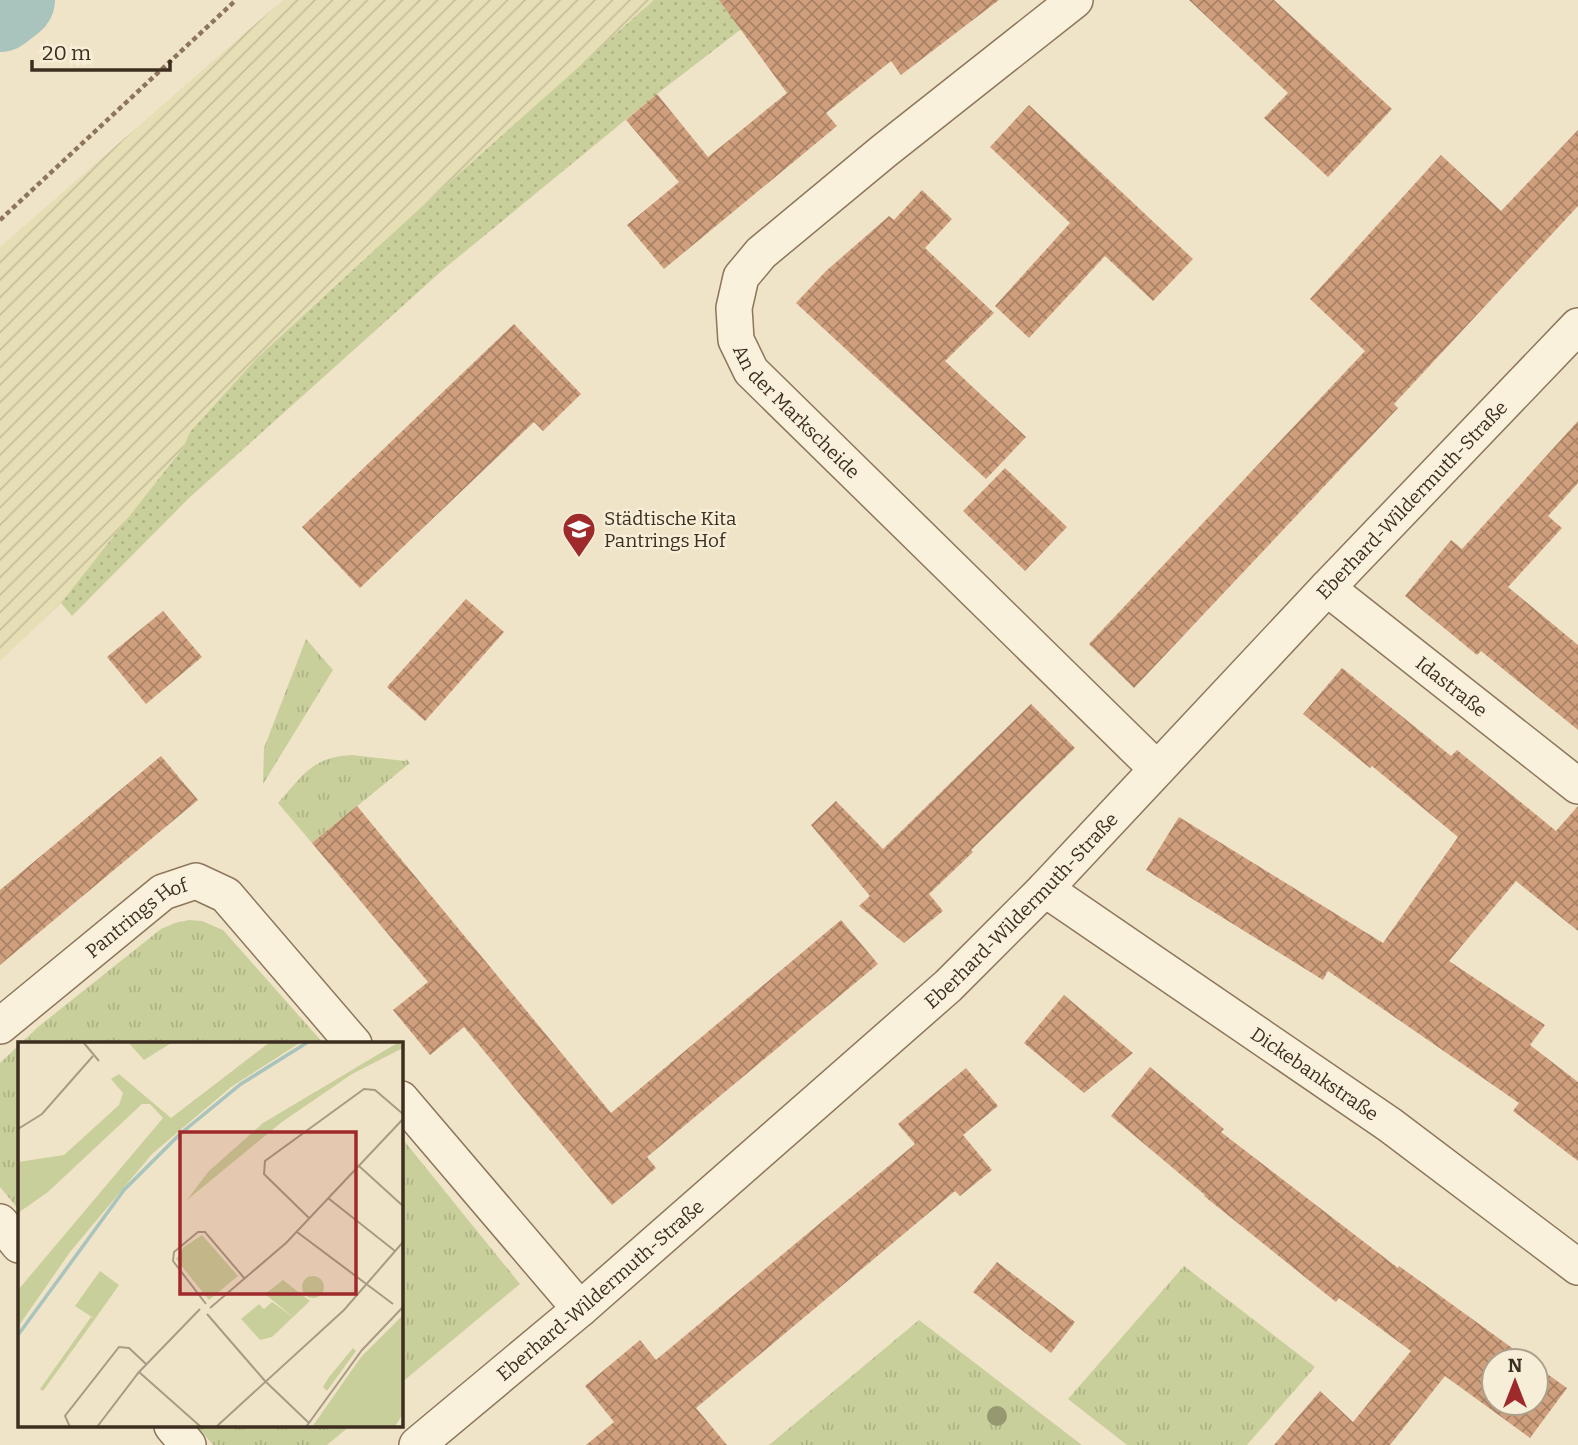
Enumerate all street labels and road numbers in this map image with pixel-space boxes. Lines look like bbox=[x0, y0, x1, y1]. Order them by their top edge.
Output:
street label: An der Markscheide bbox=[728, 341, 865, 483]
street label: Eberhard-Wildermuth-Straße bbox=[1312, 396, 1512, 604]
street label: Idastraße bbox=[1411, 652, 1492, 722]
street label: Eberhard-Wildermuth-Straße bbox=[920, 808, 1123, 1013]
street label: Pantrings Hof bbox=[81, 873, 192, 963]
street label: Dickebankstraße bbox=[1246, 1022, 1383, 1126]
street label: Eberhard-Wildermuth-Straße bbox=[492, 1195, 709, 1386]

